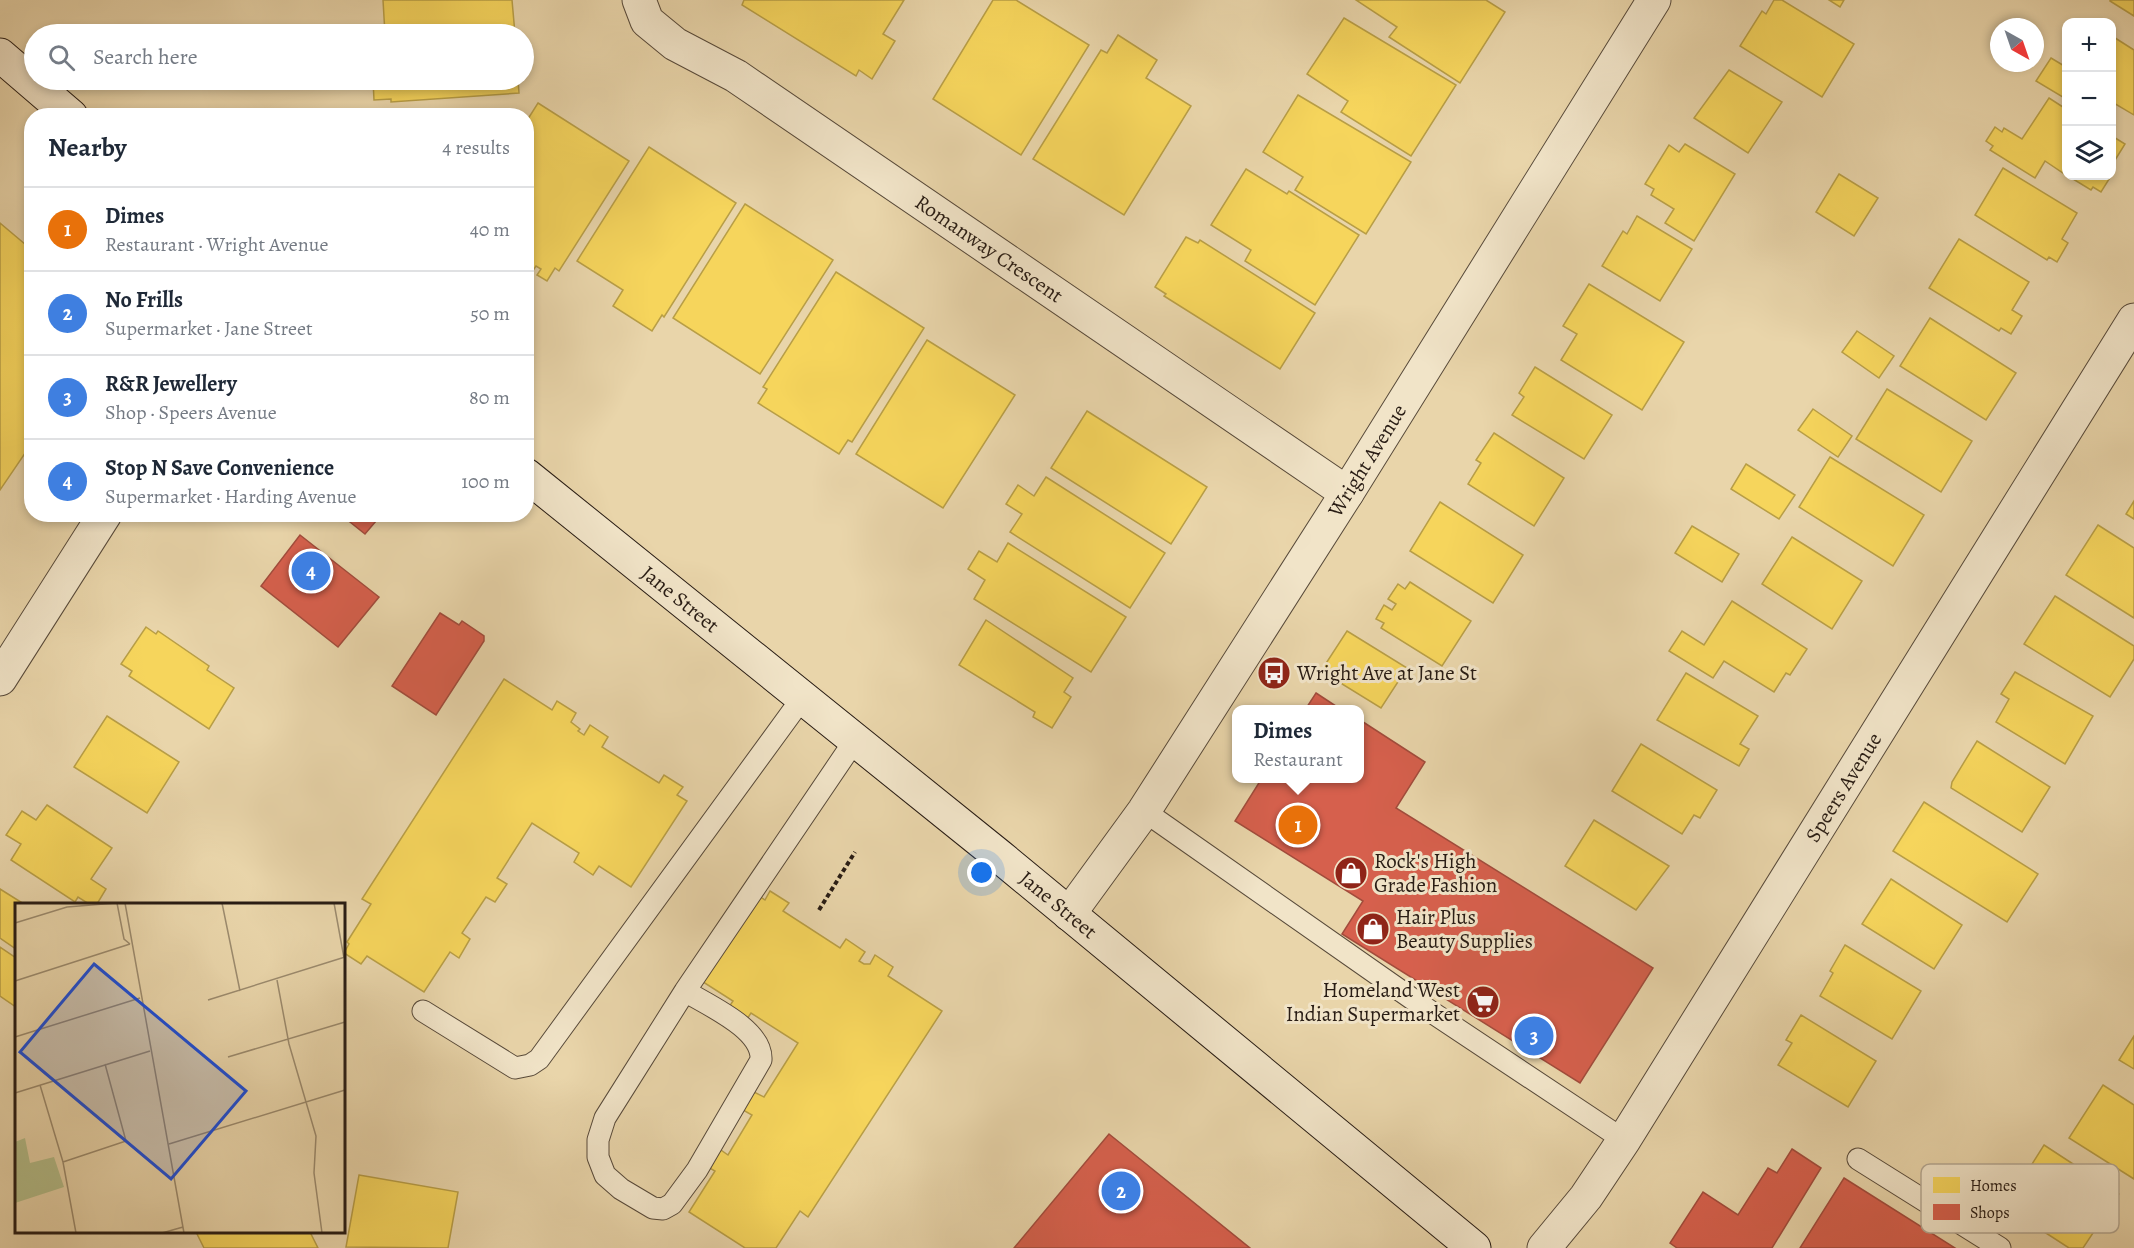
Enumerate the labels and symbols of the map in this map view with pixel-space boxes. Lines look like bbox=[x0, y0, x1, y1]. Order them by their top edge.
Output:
north arrow bbox=[1990, 18, 2044, 72]
street label: Romanway Crescent bbox=[910, 188, 1069, 309]
street label: Wright Avenue bbox=[1321, 399, 1413, 523]
pin: 4 bbox=[292, 548, 330, 594]
street label: Jane Street bbox=[635, 559, 725, 639]
bus stop icon: Wright Ave at Jane St bbox=[1256, 655, 1292, 691]
place label: Wright Ave at Jane St bbox=[1296, 659, 1477, 687]
street label: Speers Avenue bbox=[1799, 727, 1888, 847]
pin: 1 bbox=[1278, 802, 1318, 848]
place label: Rock's High Grade Fashion bbox=[1374, 847, 1497, 899]
shop icon: Rock's High Grade Fashion bbox=[1333, 855, 1369, 891]
your location bbox=[967, 858, 996, 887]
street label: Jane Street bbox=[1013, 864, 1103, 945]
inset map bbox=[15, 903, 345, 1233]
place label: Hair Plus Beauty Supplies bbox=[1396, 903, 1533, 955]
shop icon: Hair Plus Beauty Supplies bbox=[1355, 911, 1391, 947]
place label: Homeland West Indian Supermarket bbox=[1286, 976, 1460, 1028]
supermarket icon: Homeland West Indian Supermarket bbox=[1465, 984, 1501, 1020]
pin: 3 bbox=[1514, 1014, 1553, 1058]
legend bbox=[1921, 1164, 2119, 1233]
pin: 2 bbox=[1102, 1168, 1140, 1214]
text: Homes bbox=[1970, 1175, 2017, 1197]
text: Shops bbox=[1970, 1202, 2010, 1224]

